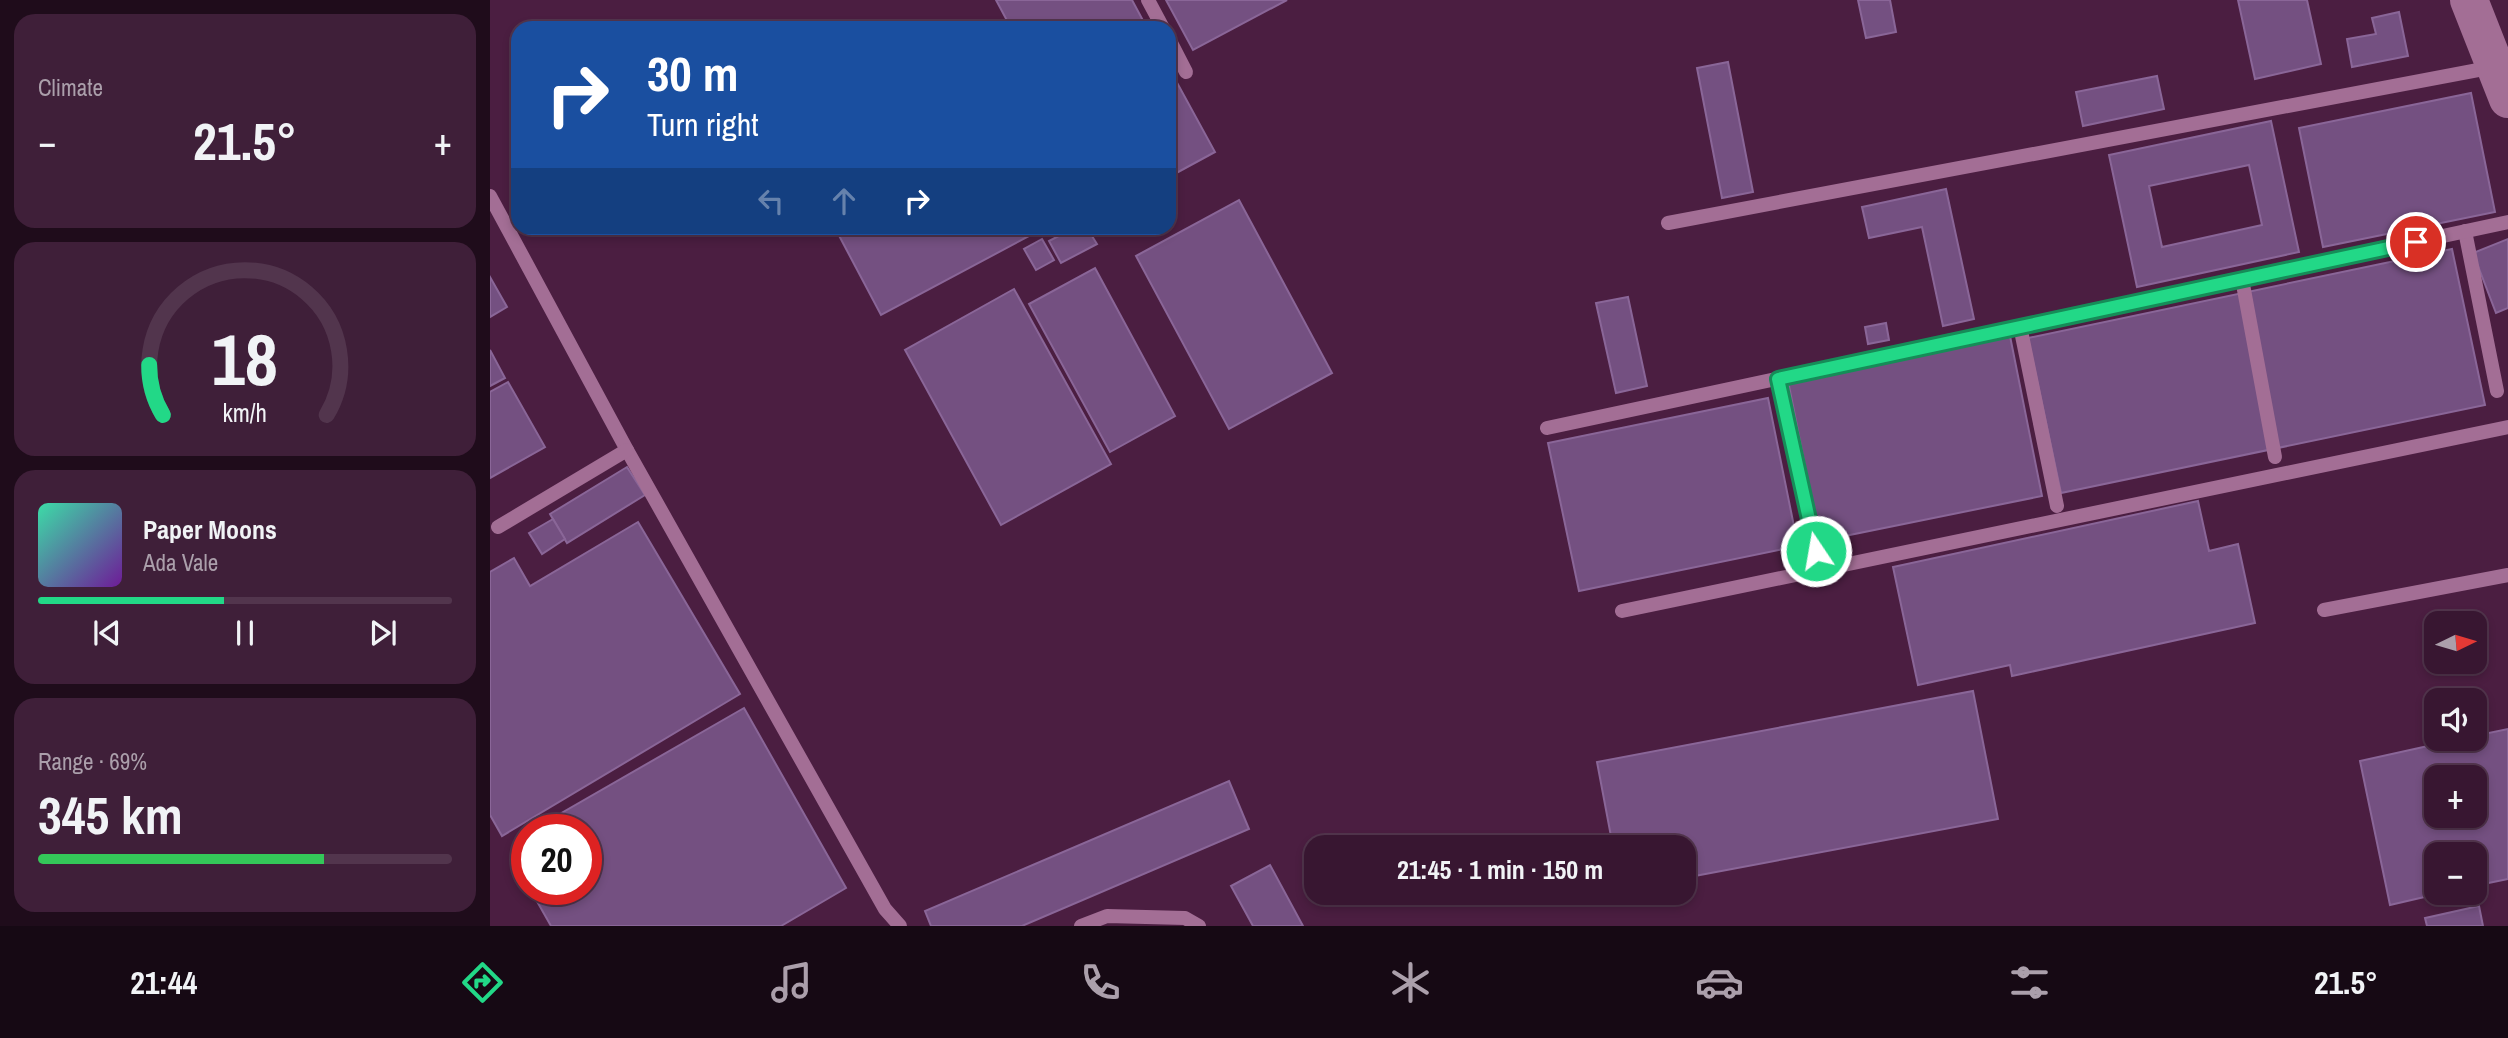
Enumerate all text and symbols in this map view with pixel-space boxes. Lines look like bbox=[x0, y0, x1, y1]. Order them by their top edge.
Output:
text: 30 m bbox=[647, 40, 739, 106]
icon: right bbox=[532, 49, 623, 140]
text: Climate bbox=[38, 72, 103, 103]
text: Turn right bbox=[647, 103, 759, 146]
text: 21.5° bbox=[193, 106, 297, 176]
text: − bbox=[38, 116, 56, 167]
text: + bbox=[434, 116, 452, 167]
icon: left bbox=[752, 182, 790, 220]
icon: ahead bbox=[825, 182, 863, 220]
icon: right bbox=[898, 182, 936, 220]
pin bbox=[2386, 212, 2446, 272]
icon: arrive bbox=[2397, 223, 2435, 261]
text: 18 bbox=[212, 310, 278, 408]
text: km/h bbox=[223, 396, 267, 430]
text: Paper Moons bbox=[143, 512, 277, 547]
position arrow bbox=[1779, 514, 1853, 588]
text: Ada Vale bbox=[143, 547, 218, 578]
north arrow bbox=[2424, 611, 2487, 674]
map controls bbox=[2424, 611, 2487, 905]
icon: previous bbox=[88, 614, 126, 652]
icon: pause bbox=[226, 614, 264, 652]
icon: next bbox=[364, 614, 402, 652]
button: sound bbox=[2424, 688, 2487, 751]
text: Range · 69% bbox=[38, 746, 147, 777]
button: + bbox=[2424, 765, 2487, 828]
text: 345 km bbox=[38, 780, 183, 850]
speed limit sign: 20 bbox=[511, 814, 602, 905]
button: − bbox=[2424, 842, 2487, 905]
text: 21:45 · 1 min · 150 m bbox=[1397, 852, 1603, 887]
icon: directions bbox=[458, 958, 507, 1007]
icon: music bbox=[767, 958, 816, 1007]
icon: phone bbox=[1076, 958, 1125, 1007]
icon: climate bbox=[1386, 958, 1435, 1007]
icon: car bbox=[1695, 958, 1744, 1007]
icon: filters bbox=[2005, 958, 2054, 1007]
text: 21:44 bbox=[130, 961, 197, 1004]
text: 21.5° bbox=[2314, 961, 2378, 1004]

